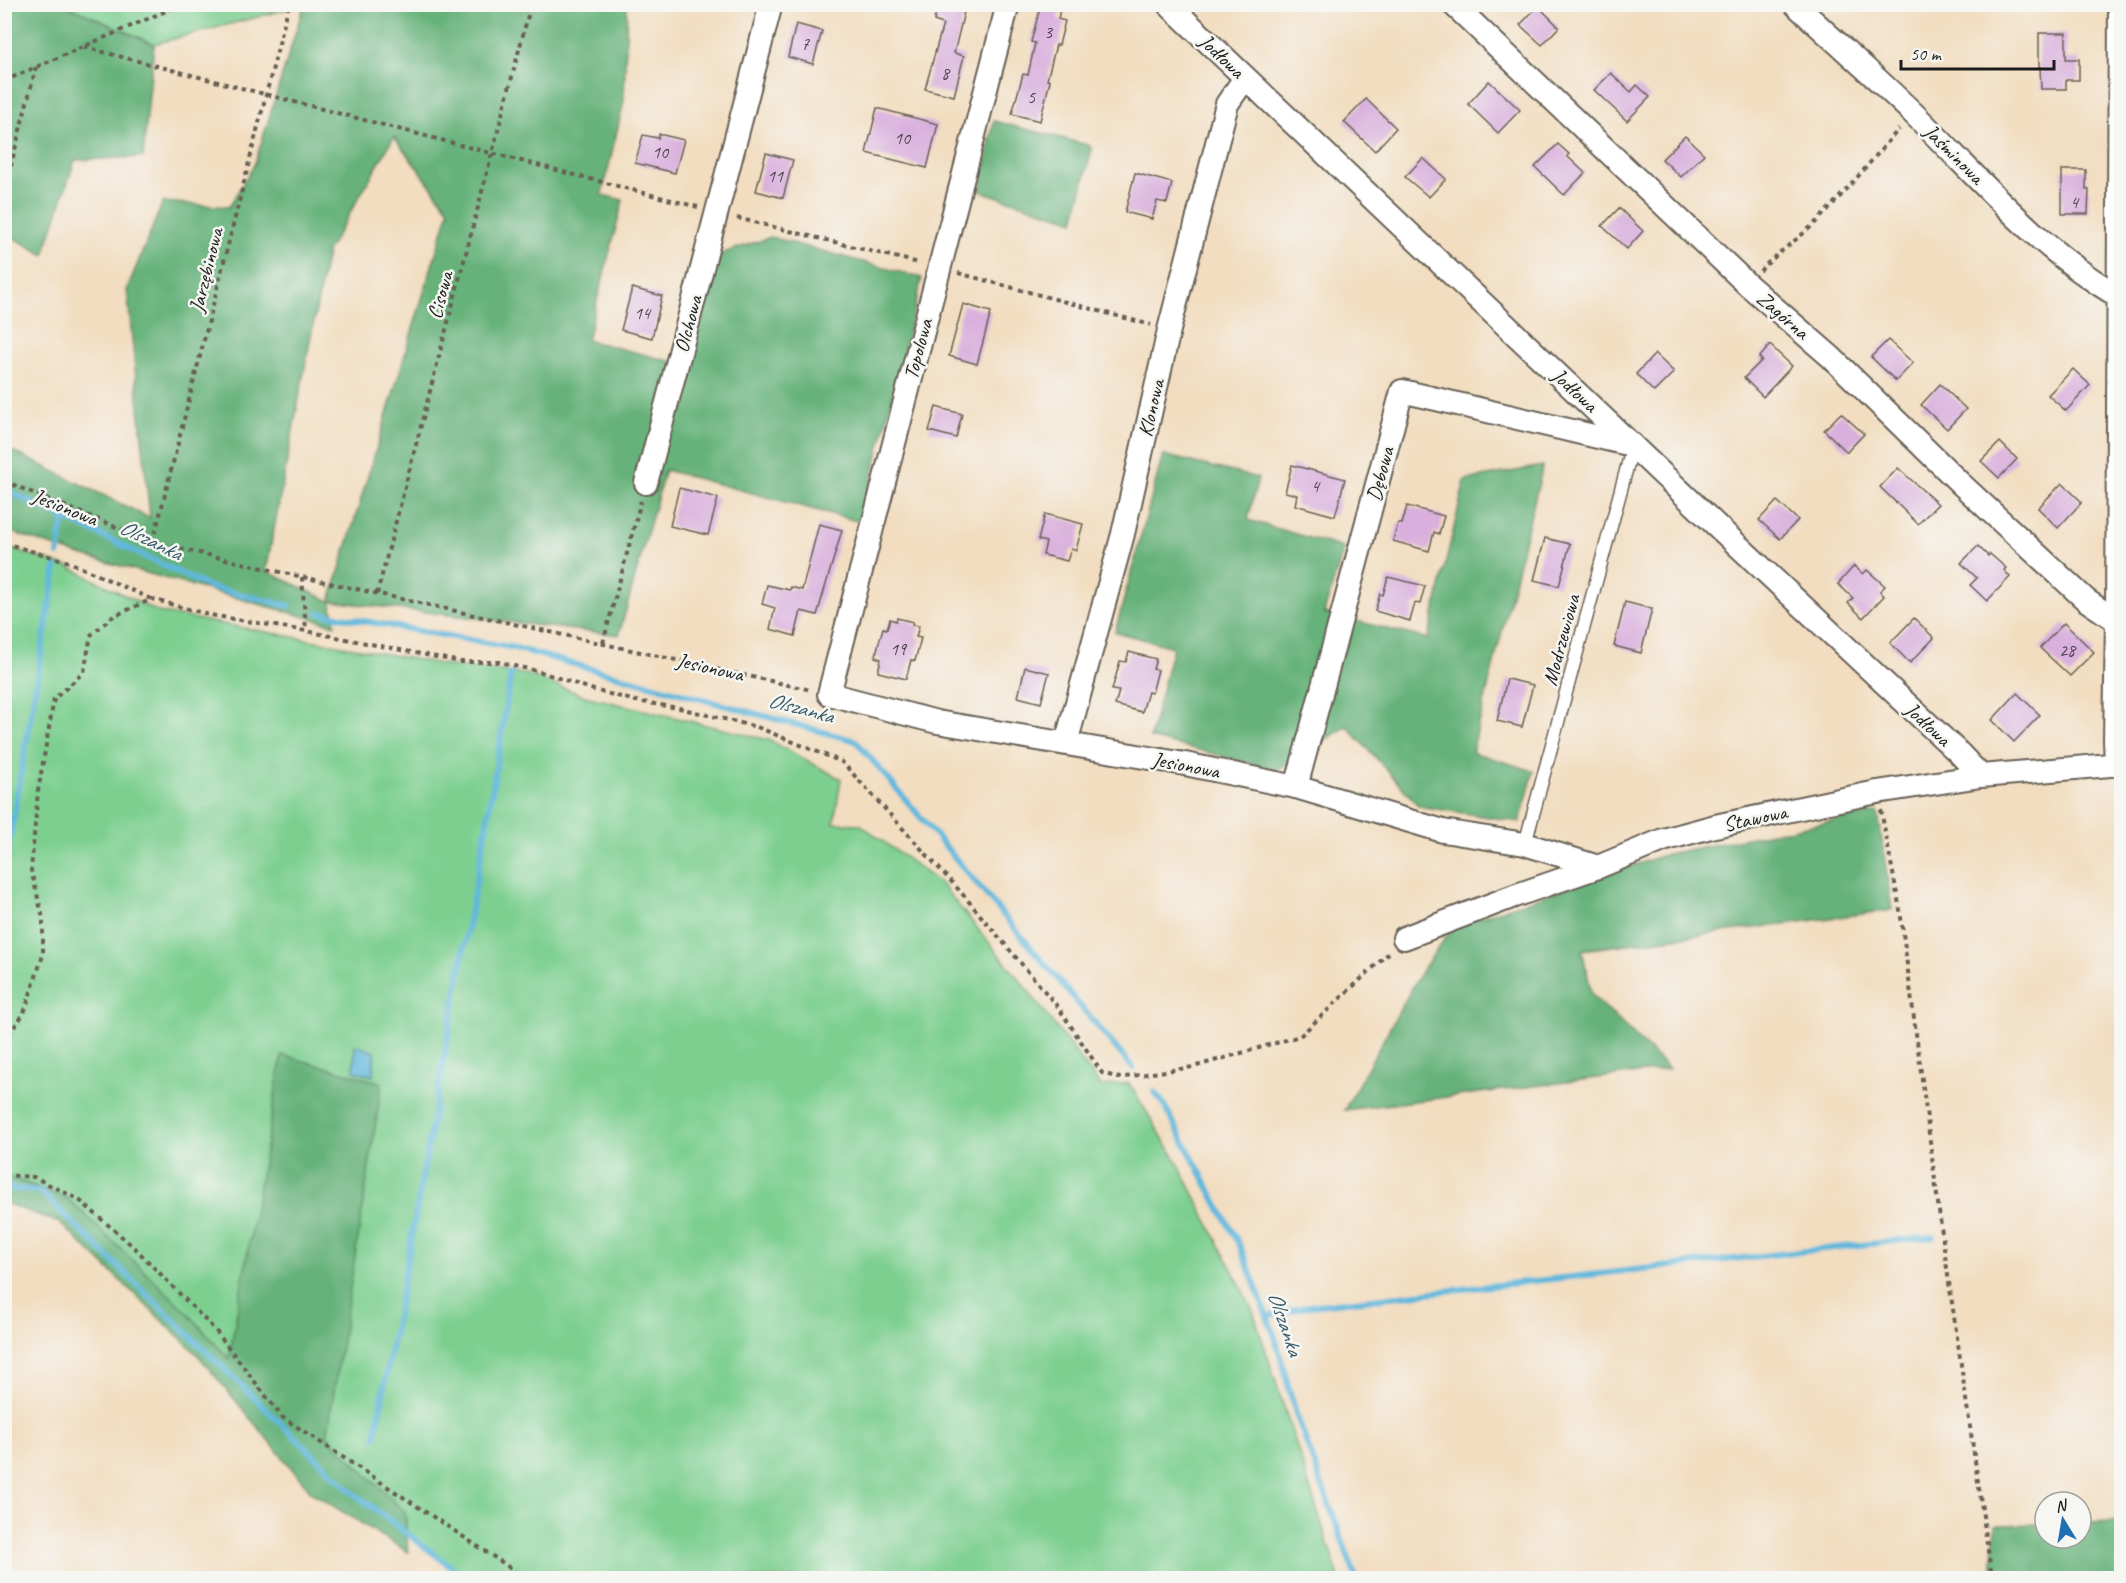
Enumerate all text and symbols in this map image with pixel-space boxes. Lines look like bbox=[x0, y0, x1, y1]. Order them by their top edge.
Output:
house number: 3 bbox=[1044, 21, 1054, 43]
street label: Jodłowa bbox=[1193, 28, 1251, 85]
house number: 7 bbox=[801, 33, 810, 55]
scale bar bbox=[1901, 33, 2054, 71]
text: 50 m bbox=[1910, 43, 1943, 65]
house number: 8 bbox=[941, 62, 951, 84]
house number: 5 bbox=[1027, 86, 1036, 108]
street label: Jaśminowa bbox=[1918, 118, 1991, 191]
house number: 10 bbox=[894, 127, 912, 149]
house number: 10 bbox=[652, 141, 670, 163]
house number: 11 bbox=[767, 165, 784, 187]
house number: 4 bbox=[2070, 191, 2080, 213]
street label: Jarzębinowa bbox=[183, 223, 230, 316]
street label: Cisowa bbox=[421, 266, 459, 321]
street label: Zagórna bbox=[1752, 285, 1816, 346]
street label: Olchowa bbox=[668, 291, 708, 355]
house number: 14 bbox=[634, 302, 652, 324]
street label: Topolowa bbox=[897, 314, 939, 382]
street label: Jodłowa bbox=[1546, 362, 1604, 419]
street label: Klonowa bbox=[1132, 375, 1171, 439]
street label: Dębowa bbox=[1360, 443, 1400, 504]
house number: 4 bbox=[1311, 475, 1321, 497]
street label: Jesionowa bbox=[28, 482, 103, 532]
water label: Olszanka bbox=[115, 513, 188, 568]
street label: Modrzewiowa bbox=[1536, 590, 1586, 688]
house number: 19 bbox=[890, 638, 908, 660]
house number: 28 bbox=[2059, 639, 2077, 661]
street label: Jesionowa bbox=[673, 646, 747, 688]
water label: Olszanka bbox=[765, 686, 838, 731]
street label: Jodłowa bbox=[1899, 696, 1957, 753]
street label: Jesionowa bbox=[1149, 746, 1223, 785]
street label: Stawowa bbox=[1721, 798, 1792, 837]
water label: Olszanka bbox=[1261, 1288, 1310, 1361]
north arrow bbox=[2033, 1490, 2093, 1550]
text: N bbox=[2054, 1495, 2070, 1517]

